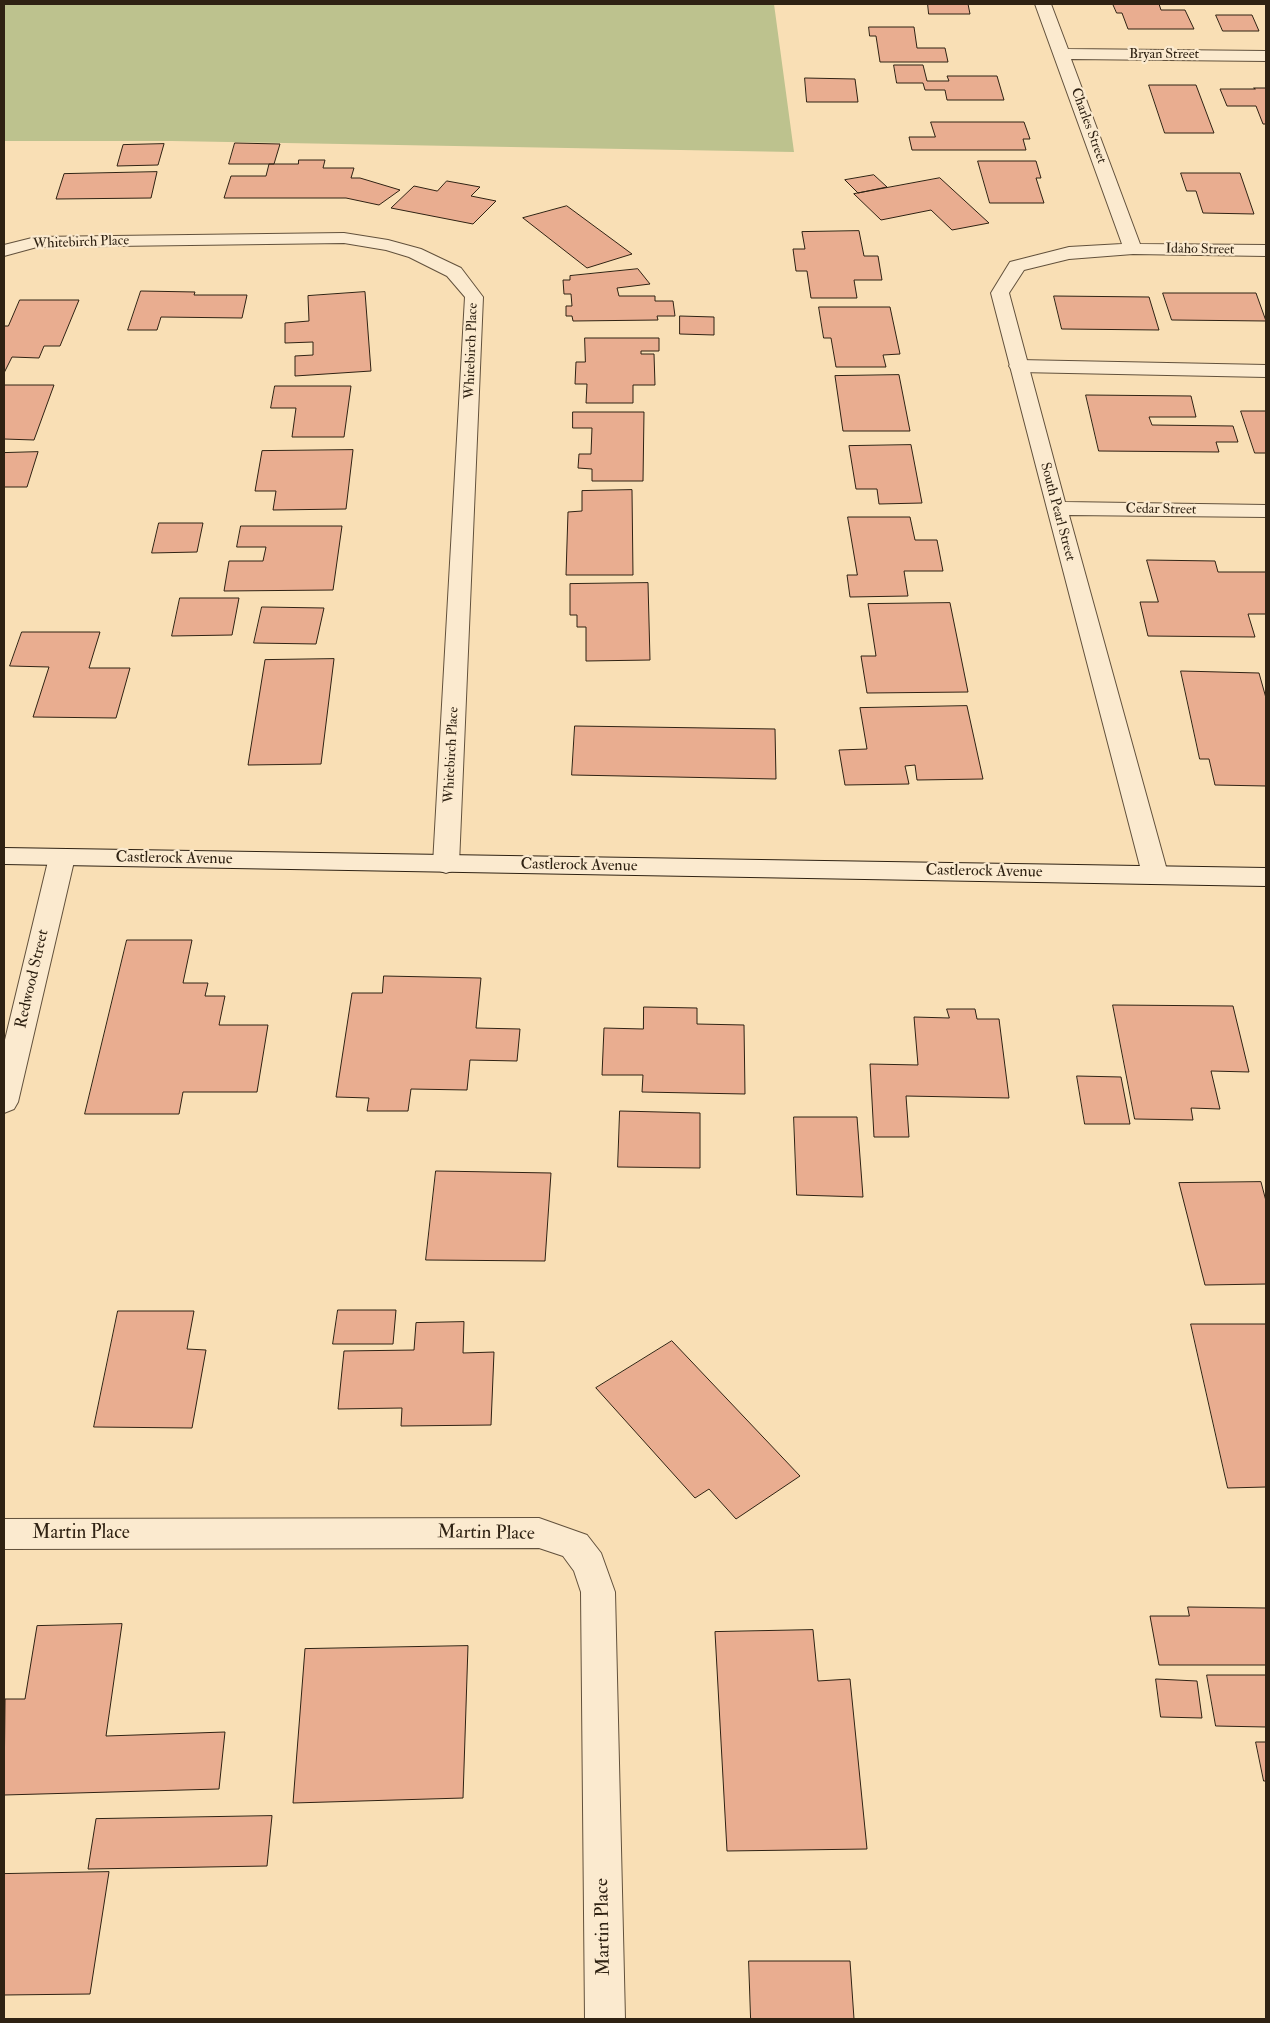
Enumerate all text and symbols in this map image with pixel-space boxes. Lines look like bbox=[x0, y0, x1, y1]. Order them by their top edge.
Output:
street label: Bryan Street bbox=[1129, 47, 1199, 63]
street label: Charles Street bbox=[1067, 86, 1109, 166]
street label: Whitebirch Place bbox=[33, 233, 129, 253]
street label: Idaho Street bbox=[1165, 241, 1235, 259]
street label: Whitebirch Place bbox=[462, 303, 482, 399]
street label: South Pearl Street bbox=[1036, 461, 1078, 563]
street label: Cedar Street bbox=[1126, 501, 1196, 519]
street label: Whitebirch Place bbox=[441, 706, 463, 804]
street label: Castlerock Avenue bbox=[115, 848, 233, 870]
street label: Castlerock Avenue bbox=[520, 855, 638, 877]
street label: Castlerock Avenue bbox=[925, 861, 1043, 883]
street label: Redwood Street bbox=[12, 928, 54, 1030]
street label: Martin Place bbox=[437, 1522, 535, 1546]
street label: Martin Place bbox=[32, 1523, 130, 1545]
street label: Martin Place bbox=[592, 1878, 616, 1976]

